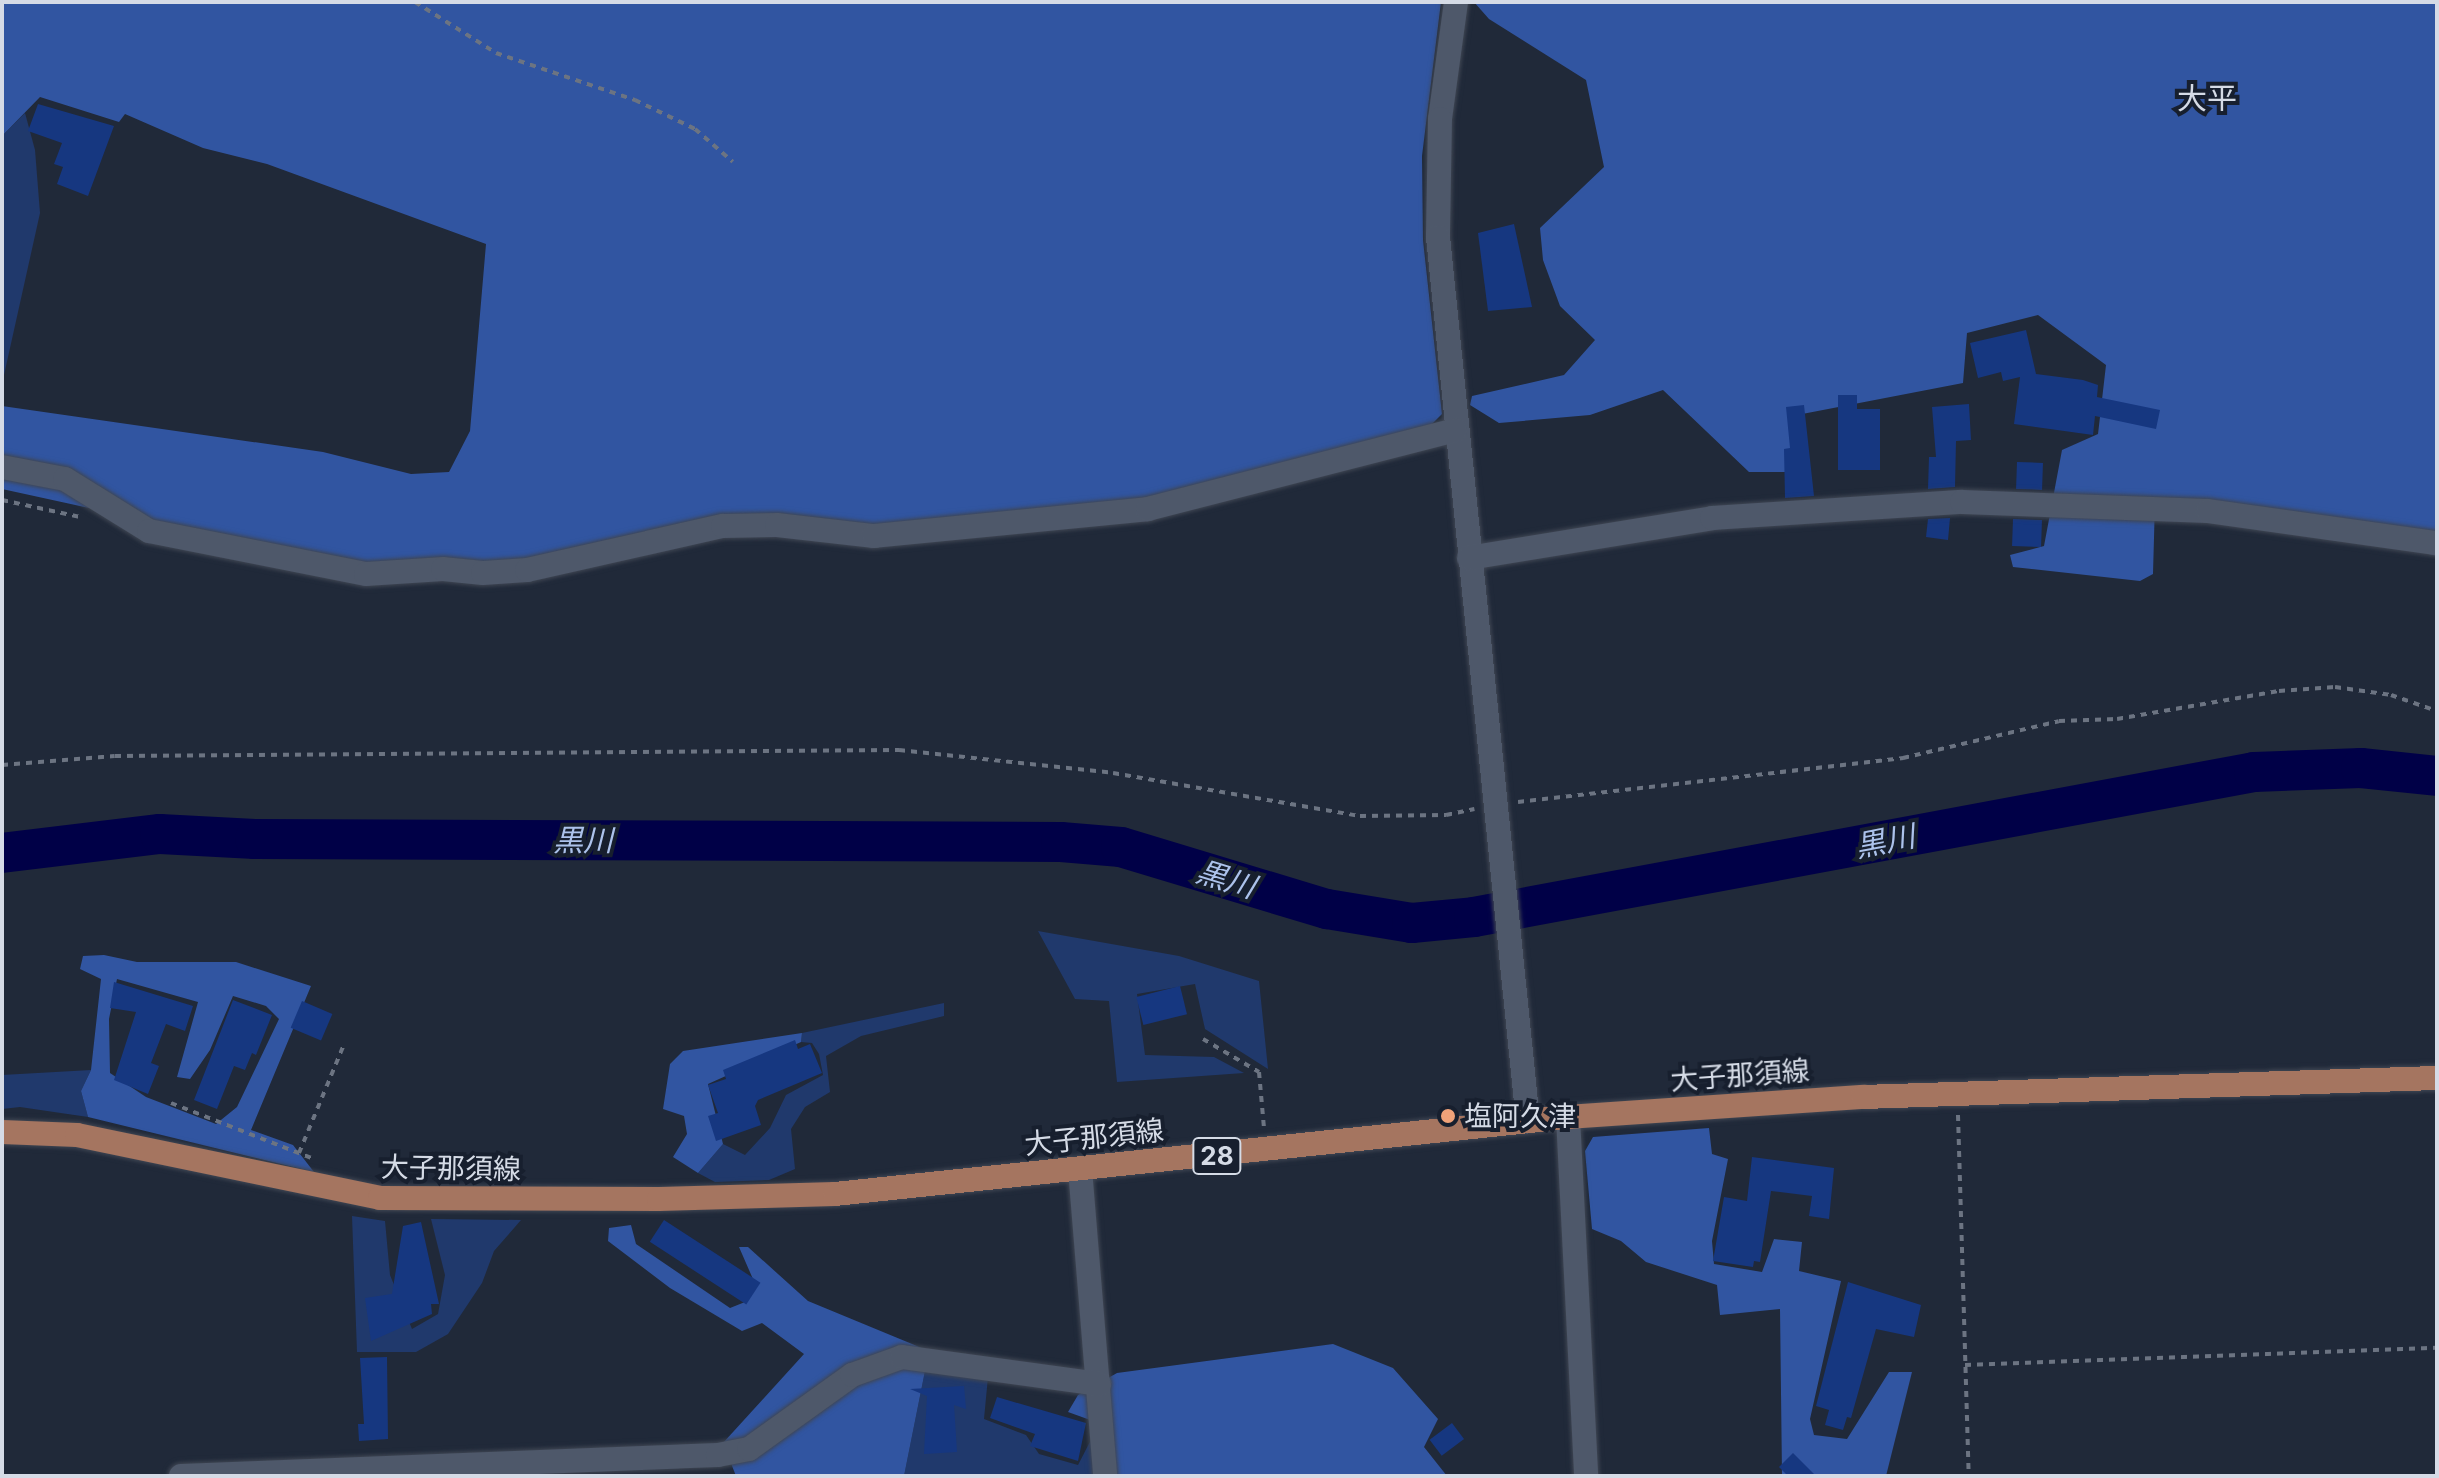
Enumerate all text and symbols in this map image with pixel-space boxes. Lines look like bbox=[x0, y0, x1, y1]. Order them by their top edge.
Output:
district label: 大平 bbox=[2177, 80, 2237, 116]
water label: 黒川 bbox=[1852, 818, 1918, 864]
water label: 黒川 bbox=[553, 822, 613, 858]
water label: 黒川 bbox=[1192, 853, 1260, 905]
street label: 大子那須線 bbox=[1669, 1053, 1811, 1097]
place label: 塩阿久津 bbox=[1464, 1099, 1576, 1133]
marker: 塩阿久津 bbox=[1439, 1107, 1457, 1125]
street label: 大子那須線 bbox=[1023, 1113, 1165, 1161]
road number: 28 bbox=[1191, 1134, 1243, 1178]
street label: 大子那須線 bbox=[381, 1150, 521, 1186]

